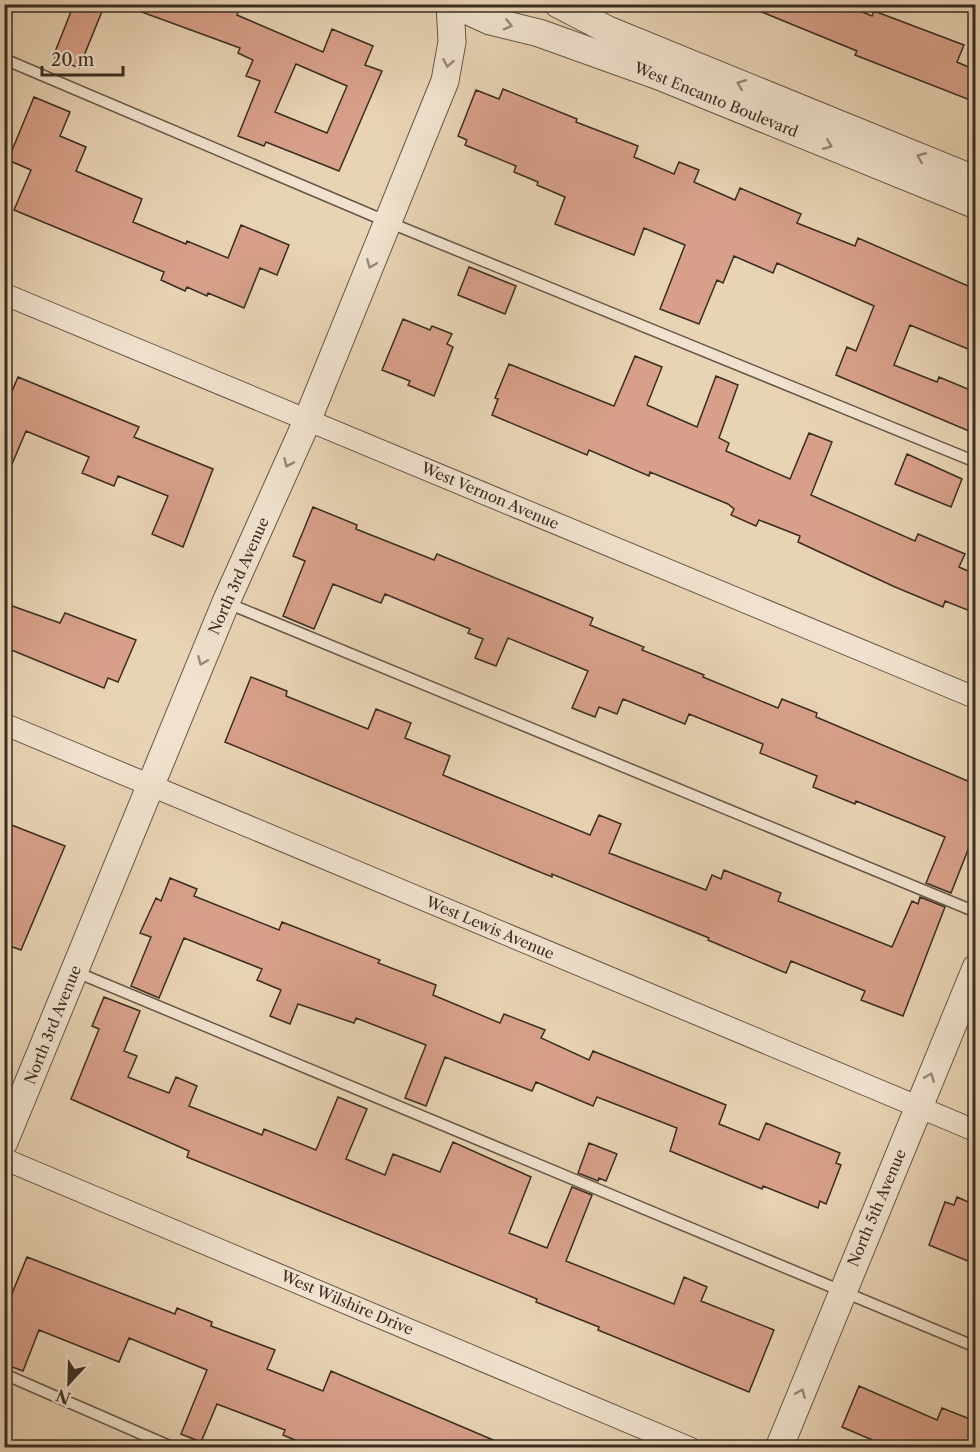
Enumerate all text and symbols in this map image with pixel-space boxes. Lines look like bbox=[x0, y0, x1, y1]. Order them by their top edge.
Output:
one-way arrow bbox=[502, 18, 512, 31]
scale bar bbox=[42, 39, 123, 77]
text: 20 m bbox=[51, 49, 95, 71]
one-way arrow bbox=[442, 57, 455, 67]
street label: West Encanto Boulevard bbox=[631, 58, 801, 141]
one-way arrow bbox=[736, 79, 747, 91]
one-way arrow bbox=[821, 138, 832, 150]
one-way arrow bbox=[917, 152, 927, 165]
one-way arrow bbox=[366, 257, 378, 268]
one-way arrow bbox=[283, 457, 295, 468]
street label: West Vernon Avenue bbox=[418, 458, 562, 533]
street label: North 3rd Avenue bbox=[204, 514, 273, 637]
one-way arrow bbox=[197, 655, 209, 666]
street label: West Lewis Avenue bbox=[422, 892, 557, 963]
street label: North 3rd Avenue bbox=[20, 963, 85, 1087]
one-way arrow bbox=[923, 1072, 935, 1083]
street label: North 5th Avenue bbox=[843, 1146, 910, 1269]
street label: West Wilshire Drive bbox=[277, 1266, 416, 1339]
north arrow bbox=[39, 1353, 99, 1413]
text: N bbox=[53, 1385, 74, 1409]
one-way arrow bbox=[794, 1388, 806, 1399]

